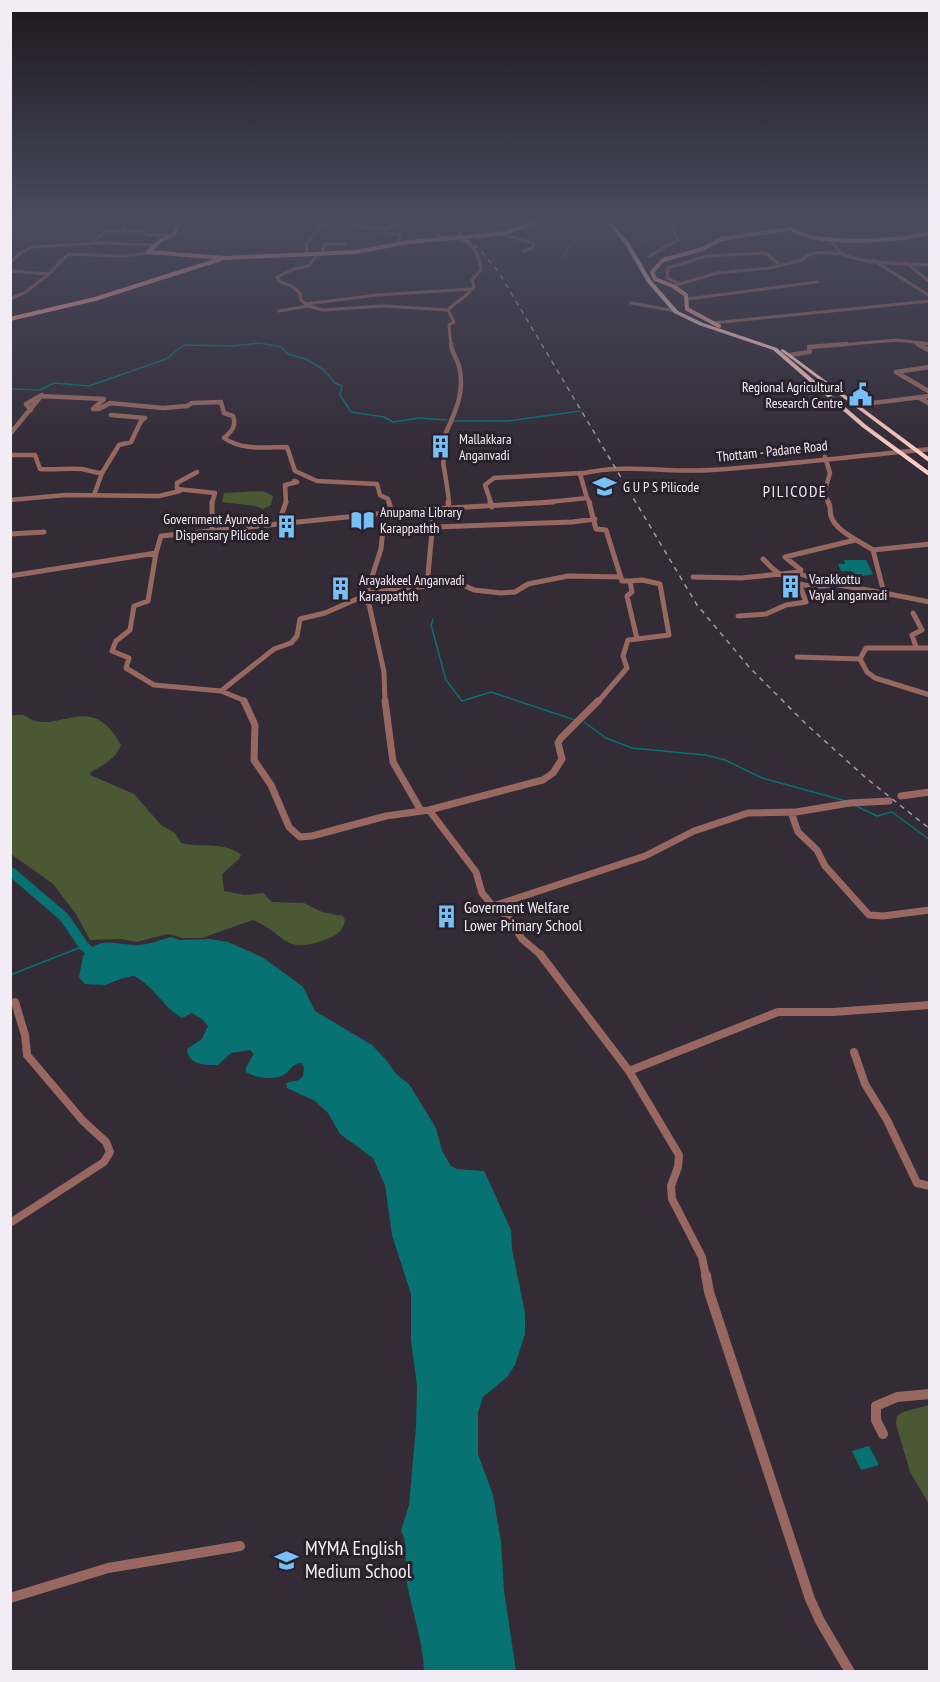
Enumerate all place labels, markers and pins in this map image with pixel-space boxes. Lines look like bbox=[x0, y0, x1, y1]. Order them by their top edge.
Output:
place label: Regional Agricultural Research Centre bbox=[742, 378, 844, 412]
public building icon: Regional Agricultural Research Centre bbox=[848, 382, 874, 408]
place label: Mallakkara Anganvadi bbox=[459, 430, 512, 464]
building icon: Mallakkara Anganvadi bbox=[428, 434, 454, 460]
school or university icon: G U P S Pilicode bbox=[592, 474, 618, 500]
place label: G U P S Pilicode bbox=[623, 478, 699, 496]
place label: Anupama Library Karappathth bbox=[380, 503, 462, 537]
library icon: Anupama Library Karappathth bbox=[349, 507, 375, 533]
place label: Government Ayurveda Dispensary Pilicode bbox=[163, 510, 269, 544]
building icon: Government Ayurveda Dispensary Pilicode bbox=[274, 514, 300, 540]
place label: Varakkottu Vayal anganvadi bbox=[808, 570, 887, 604]
place label: Arayakkeel Anganvadi Karappathth bbox=[359, 571, 465, 605]
building icon: Varakkottu Vayal anganvadi bbox=[778, 574, 804, 600]
building icon: Arayakkeel Anganvadi Karappathth bbox=[328, 575, 354, 601]
place label: Goverment Welfare Lower Primary School bbox=[464, 897, 583, 935]
building icon: Goverment Welfare Lower Primary School bbox=[433, 903, 459, 929]
place label: MYMA English Medium School bbox=[305, 1535, 412, 1584]
school or university icon: MYMA English Medium School bbox=[274, 1547, 300, 1573]

